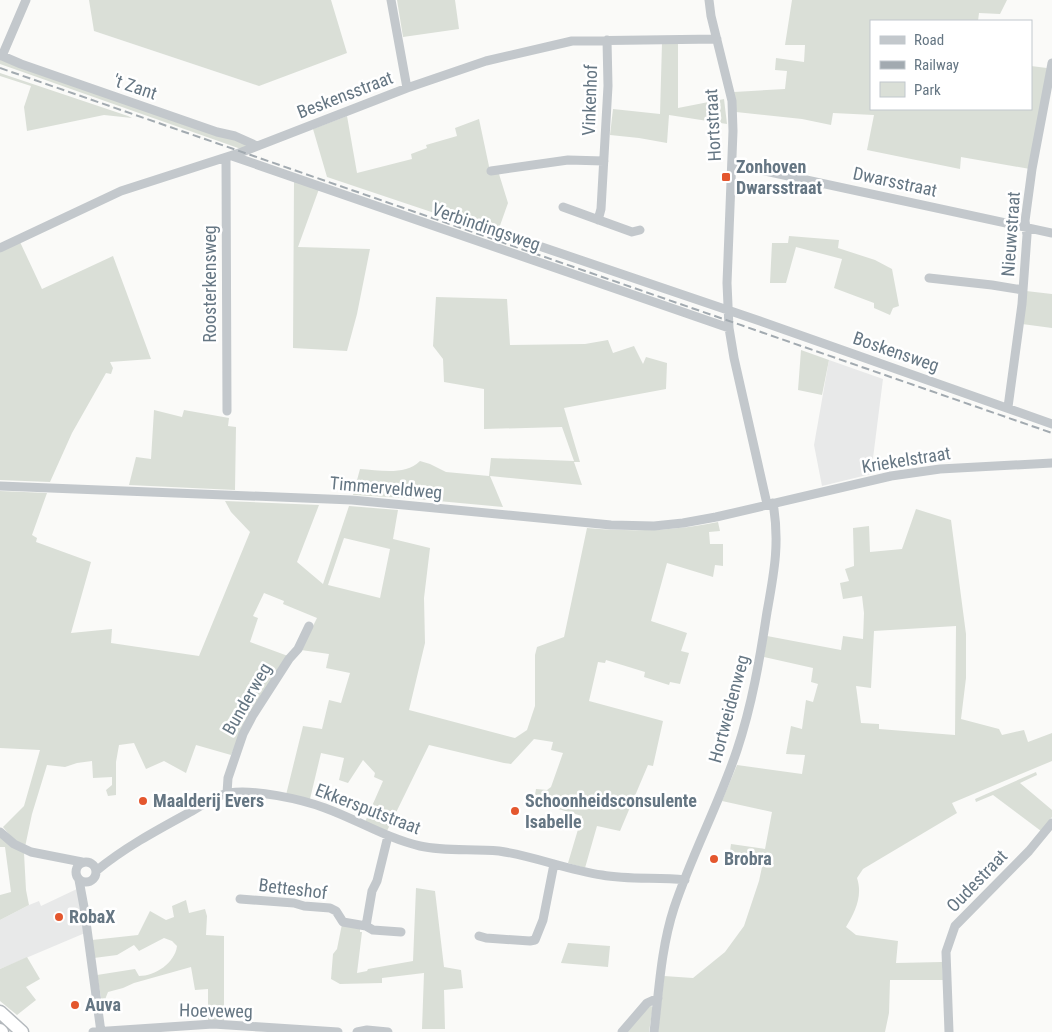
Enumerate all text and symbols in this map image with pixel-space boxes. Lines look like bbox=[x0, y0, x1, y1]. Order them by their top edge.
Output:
legend bbox=[870, 20, 1032, 110]
text: Road bbox=[914, 31, 944, 49]
text: Railway bbox=[914, 56, 959, 74]
street label: Vinkenhof bbox=[578, 64, 601, 136]
street label: Beskensstraat bbox=[294, 67, 396, 122]
street label: 't Zant bbox=[111, 69, 160, 104]
text: Park bbox=[914, 81, 941, 99]
street label: Hortstraat bbox=[700, 88, 725, 162]
place label: Zonhoven Dwarsstraat bbox=[736, 156, 823, 198]
street label: Dwarsstraat bbox=[851, 162, 939, 201]
marker: Zonhoven Dwarsstraat bbox=[720, 171, 732, 183]
street label: Nieuwstraat bbox=[997, 191, 1024, 277]
street label: Verbindingsweg bbox=[429, 198, 543, 255]
street label: Roosterkensweg bbox=[199, 225, 220, 343]
street label: Boskensweg bbox=[850, 327, 942, 376]
street label: Kriekelstraat bbox=[860, 442, 952, 477]
street label: Timmerveldweg bbox=[329, 472, 443, 503]
street label: Hortweidenweg bbox=[704, 653, 753, 765]
street label: Bunderweg bbox=[218, 659, 275, 738]
street label: Ekkersputstraat bbox=[312, 779, 424, 838]
place label: Maalderij Evers bbox=[153, 790, 264, 811]
place label: Schoonheidsconsulente Isabelle bbox=[525, 790, 697, 832]
marker: Maalderij Evers bbox=[137, 795, 149, 807]
marker: Schoonheidsconsulente Isabelle bbox=[509, 805, 521, 817]
street label: Oudestraat bbox=[942, 845, 1011, 916]
place label: Brobra bbox=[724, 848, 772, 869]
marker: Brobra bbox=[708, 853, 720, 865]
street label: Betteshof bbox=[258, 874, 329, 903]
place label: RobaX bbox=[69, 906, 115, 927]
marker: RobaX bbox=[53, 911, 65, 923]
place label: Auva bbox=[85, 994, 121, 1015]
marker: Auva bbox=[69, 999, 81, 1011]
street label: Hoeveweg bbox=[179, 999, 253, 1022]

